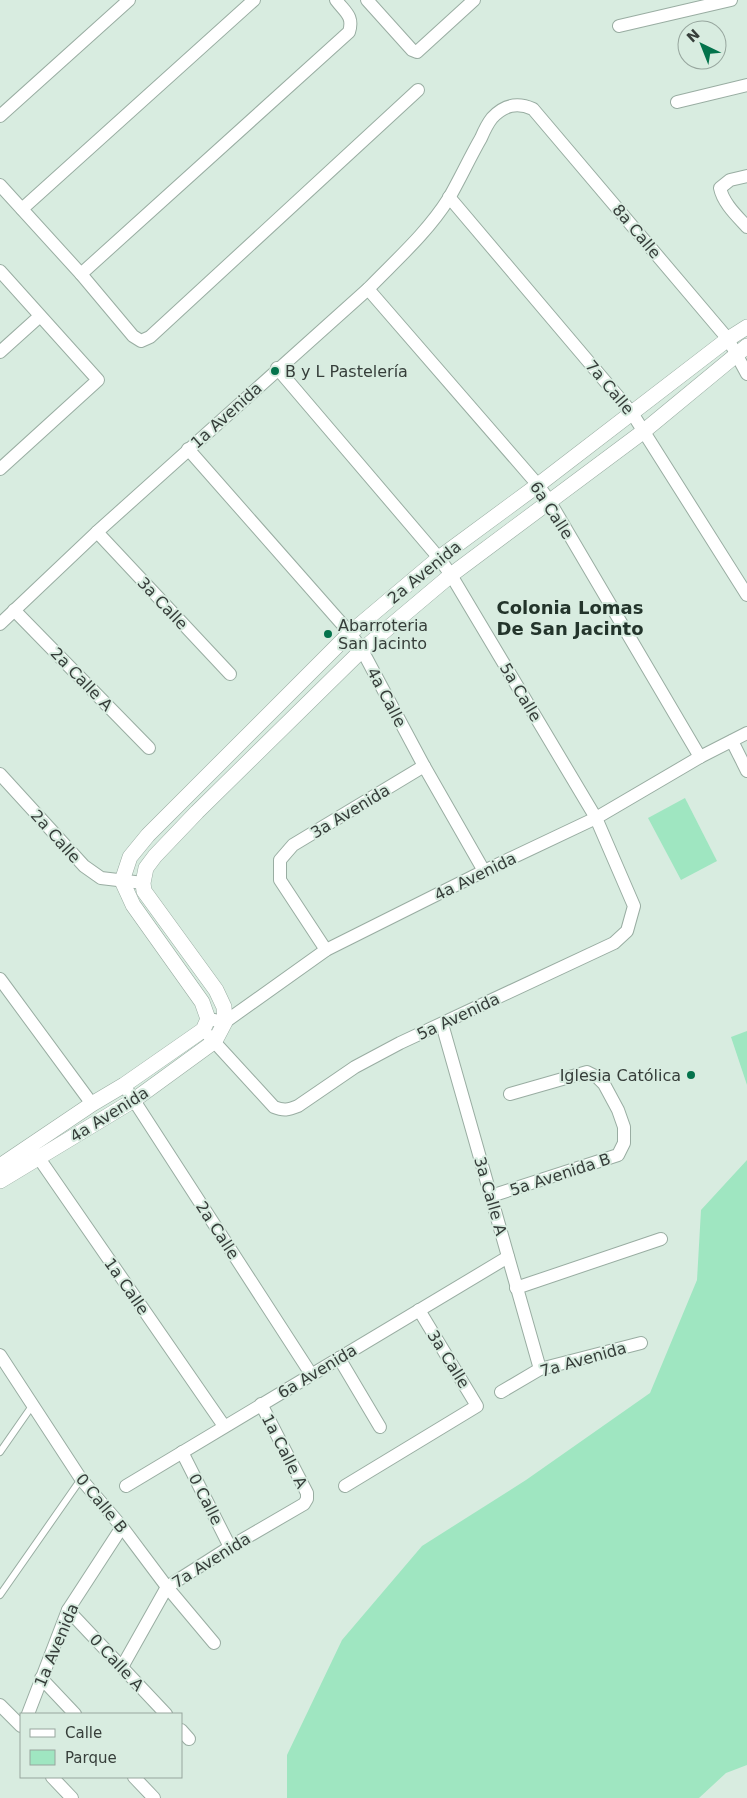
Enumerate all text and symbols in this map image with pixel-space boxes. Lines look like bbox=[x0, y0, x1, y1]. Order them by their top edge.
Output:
north arrow bbox=[677, 20, 727, 70]
text: N bbox=[683, 26, 703, 45]
street label: 8a Calle bbox=[609, 200, 665, 262]
street label: 7a Calle bbox=[582, 356, 638, 418]
place label: B y L Pastelería bbox=[285, 362, 408, 381]
marker: B y L Pastelería bbox=[269, 365, 281, 377]
street label: 1a Avenida bbox=[187, 379, 266, 452]
street label: 6a Calle bbox=[526, 478, 577, 543]
street label: 2a Avenida bbox=[384, 537, 465, 608]
street label: 3a Calle bbox=[134, 573, 192, 634]
district label: Colonia Lomas De San Jacinto bbox=[496, 597, 644, 639]
place label: Abarroteria San Jacinto bbox=[338, 616, 428, 653]
marker: Abarroteria San Jacinto bbox=[322, 628, 334, 640]
street label: 2a Calle A bbox=[47, 644, 117, 715]
street label: 5a Calle bbox=[496, 660, 545, 725]
street label: 4a Calle bbox=[363, 664, 410, 730]
street label: 3a Avenida bbox=[307, 780, 393, 842]
street label: 2a Calle bbox=[27, 806, 84, 867]
street label: 4a Avenida bbox=[431, 848, 519, 904]
street label: 5a Avenida bbox=[414, 989, 503, 1044]
place label: Iglesia Católica bbox=[560, 1066, 681, 1085]
marker: Iglesia Católica bbox=[685, 1069, 697, 1081]
street label: 4a Avenida bbox=[67, 1083, 152, 1146]
street label: 5a Avenida B bbox=[507, 1149, 613, 1200]
street label: 3a Calle A bbox=[470, 1155, 511, 1238]
street label: 2a Calle bbox=[192, 1198, 243, 1263]
street label: 1a Calle bbox=[100, 1254, 153, 1318]
street label: 3a Calle bbox=[423, 1327, 474, 1392]
street label: 7a Avenida bbox=[538, 1338, 629, 1381]
street label: 6a Avenida bbox=[274, 1340, 360, 1402]
street label: 1a Calle A bbox=[258, 1411, 311, 1492]
street label: 0 Calle B bbox=[72, 1470, 131, 1537]
street label: 0 Calle bbox=[185, 1470, 227, 1528]
street label: 7a Avenida bbox=[169, 1529, 254, 1592]
street label: 1a Avenida bbox=[30, 1601, 83, 1690]
street label: 0 Calle A bbox=[85, 1630, 148, 1695]
legend bbox=[20, 1713, 182, 1778]
text: Calle bbox=[65, 1724, 102, 1742]
text: Parque bbox=[65, 1749, 117, 1767]

